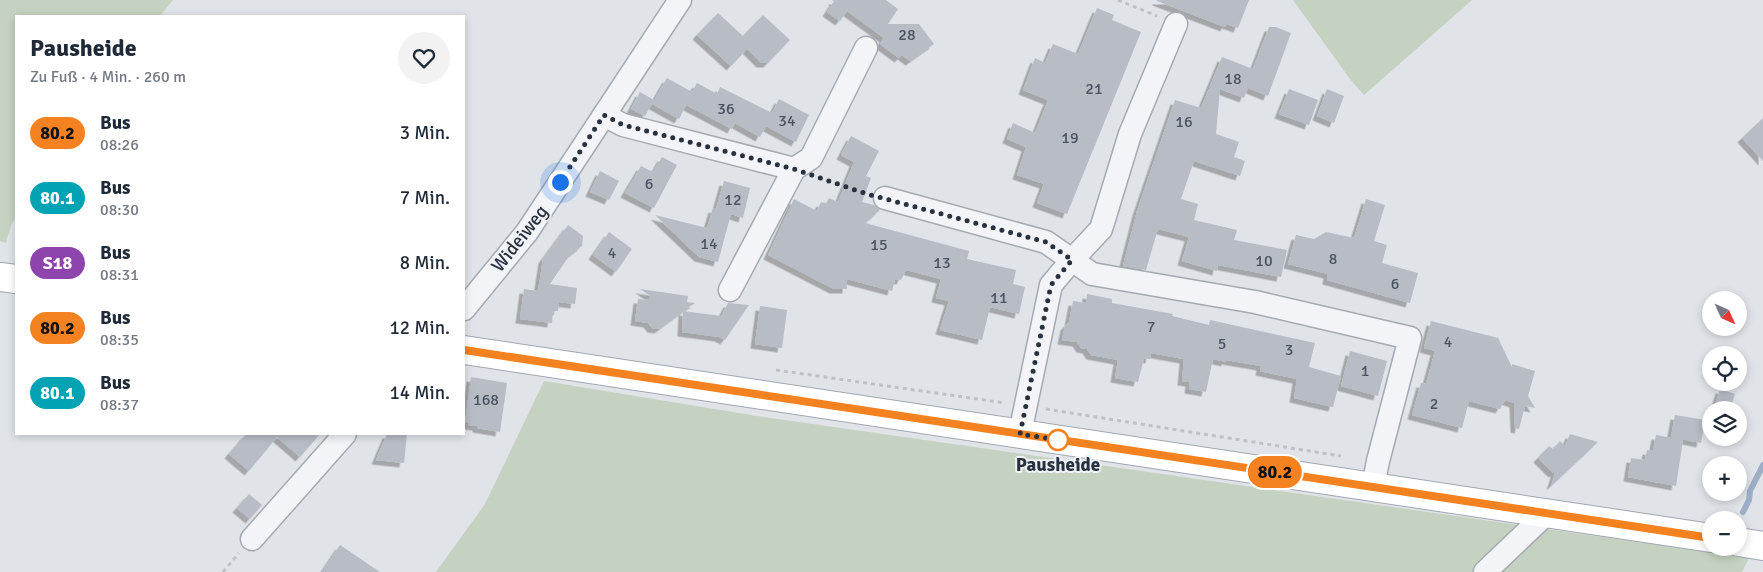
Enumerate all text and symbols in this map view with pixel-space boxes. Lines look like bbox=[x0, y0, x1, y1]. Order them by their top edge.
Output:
house number: 28 bbox=[898, 25, 916, 45]
button: heart bbox=[398, 32, 450, 84]
text: Pausheide bbox=[30, 33, 137, 63]
text: Zu Fuß · 4 Min. · 260 m bbox=[30, 67, 186, 87]
house number: 18 bbox=[1224, 69, 1242, 89]
house number: 21 bbox=[1085, 79, 1103, 99]
house number: 36 bbox=[717, 99, 735, 119]
text: Bus bbox=[100, 111, 131, 135]
house number: 34 bbox=[778, 111, 796, 131]
house number: 16 bbox=[1175, 112, 1193, 132]
text: 3 Min. bbox=[400, 121, 450, 145]
text: 80.2 bbox=[40, 122, 75, 144]
house number: 19 bbox=[1061, 128, 1079, 148]
text: 08:26 bbox=[100, 135, 139, 155]
your location bbox=[548, 170, 573, 195]
house number: 6 bbox=[645, 174, 653, 194]
text: Bus bbox=[100, 176, 131, 200]
text: 7 Min. bbox=[400, 186, 450, 210]
text: 80.1 bbox=[40, 187, 75, 209]
house number: 12 bbox=[724, 190, 742, 210]
text: 08:30 bbox=[100, 200, 139, 220]
street label: Wideiweg bbox=[486, 200, 554, 277]
house number: 14 bbox=[700, 234, 718, 254]
house number: 15 bbox=[870, 235, 888, 255]
text: Bus bbox=[100, 241, 131, 265]
house number: 4 bbox=[608, 243, 617, 263]
house number: 8 bbox=[1329, 249, 1337, 269]
text: 8 Min. bbox=[400, 251, 450, 275]
house number: 10 bbox=[1255, 251, 1273, 271]
text: S18 bbox=[43, 252, 72, 274]
house number: 13 bbox=[933, 253, 951, 273]
text: 08:31 bbox=[100, 265, 139, 285]
house number: 6 bbox=[1391, 274, 1399, 294]
house number: 11 bbox=[990, 288, 1008, 308]
north arrow bbox=[1702, 291, 1748, 336]
map controls bbox=[1702, 291, 1747, 556]
text: Bus bbox=[100, 306, 131, 330]
text: 12 Min. bbox=[389, 316, 450, 340]
text: 80.2 bbox=[40, 317, 75, 339]
house number: 7 bbox=[1147, 317, 1155, 337]
text: 08:35 bbox=[100, 330, 139, 350]
house number: 4 bbox=[1444, 332, 1453, 352]
house number: 5 bbox=[1218, 334, 1226, 354]
house number: 3 bbox=[1285, 340, 1293, 360]
button: locate bbox=[1702, 346, 1747, 391]
house number: 1 bbox=[1361, 361, 1369, 381]
text: Bus bbox=[100, 371, 131, 395]
text: 14 Min. bbox=[389, 381, 450, 405]
text: 80.1 bbox=[40, 382, 75, 404]
house number: 168 bbox=[473, 390, 499, 410]
house number: 2 bbox=[1430, 394, 1438, 414]
text: 08:37 bbox=[100, 395, 139, 415]
button: layers bbox=[1702, 401, 1747, 446]
marker: Pausheide bbox=[1047, 429, 1069, 451]
place label: Pausheide bbox=[1016, 453, 1100, 477]
line badge: 80.2 bbox=[1240, 456, 1310, 488]
button: + bbox=[1702, 456, 1747, 501]
text: 80.2 bbox=[1258, 461, 1292, 483]
button: − bbox=[1702, 511, 1747, 556]

